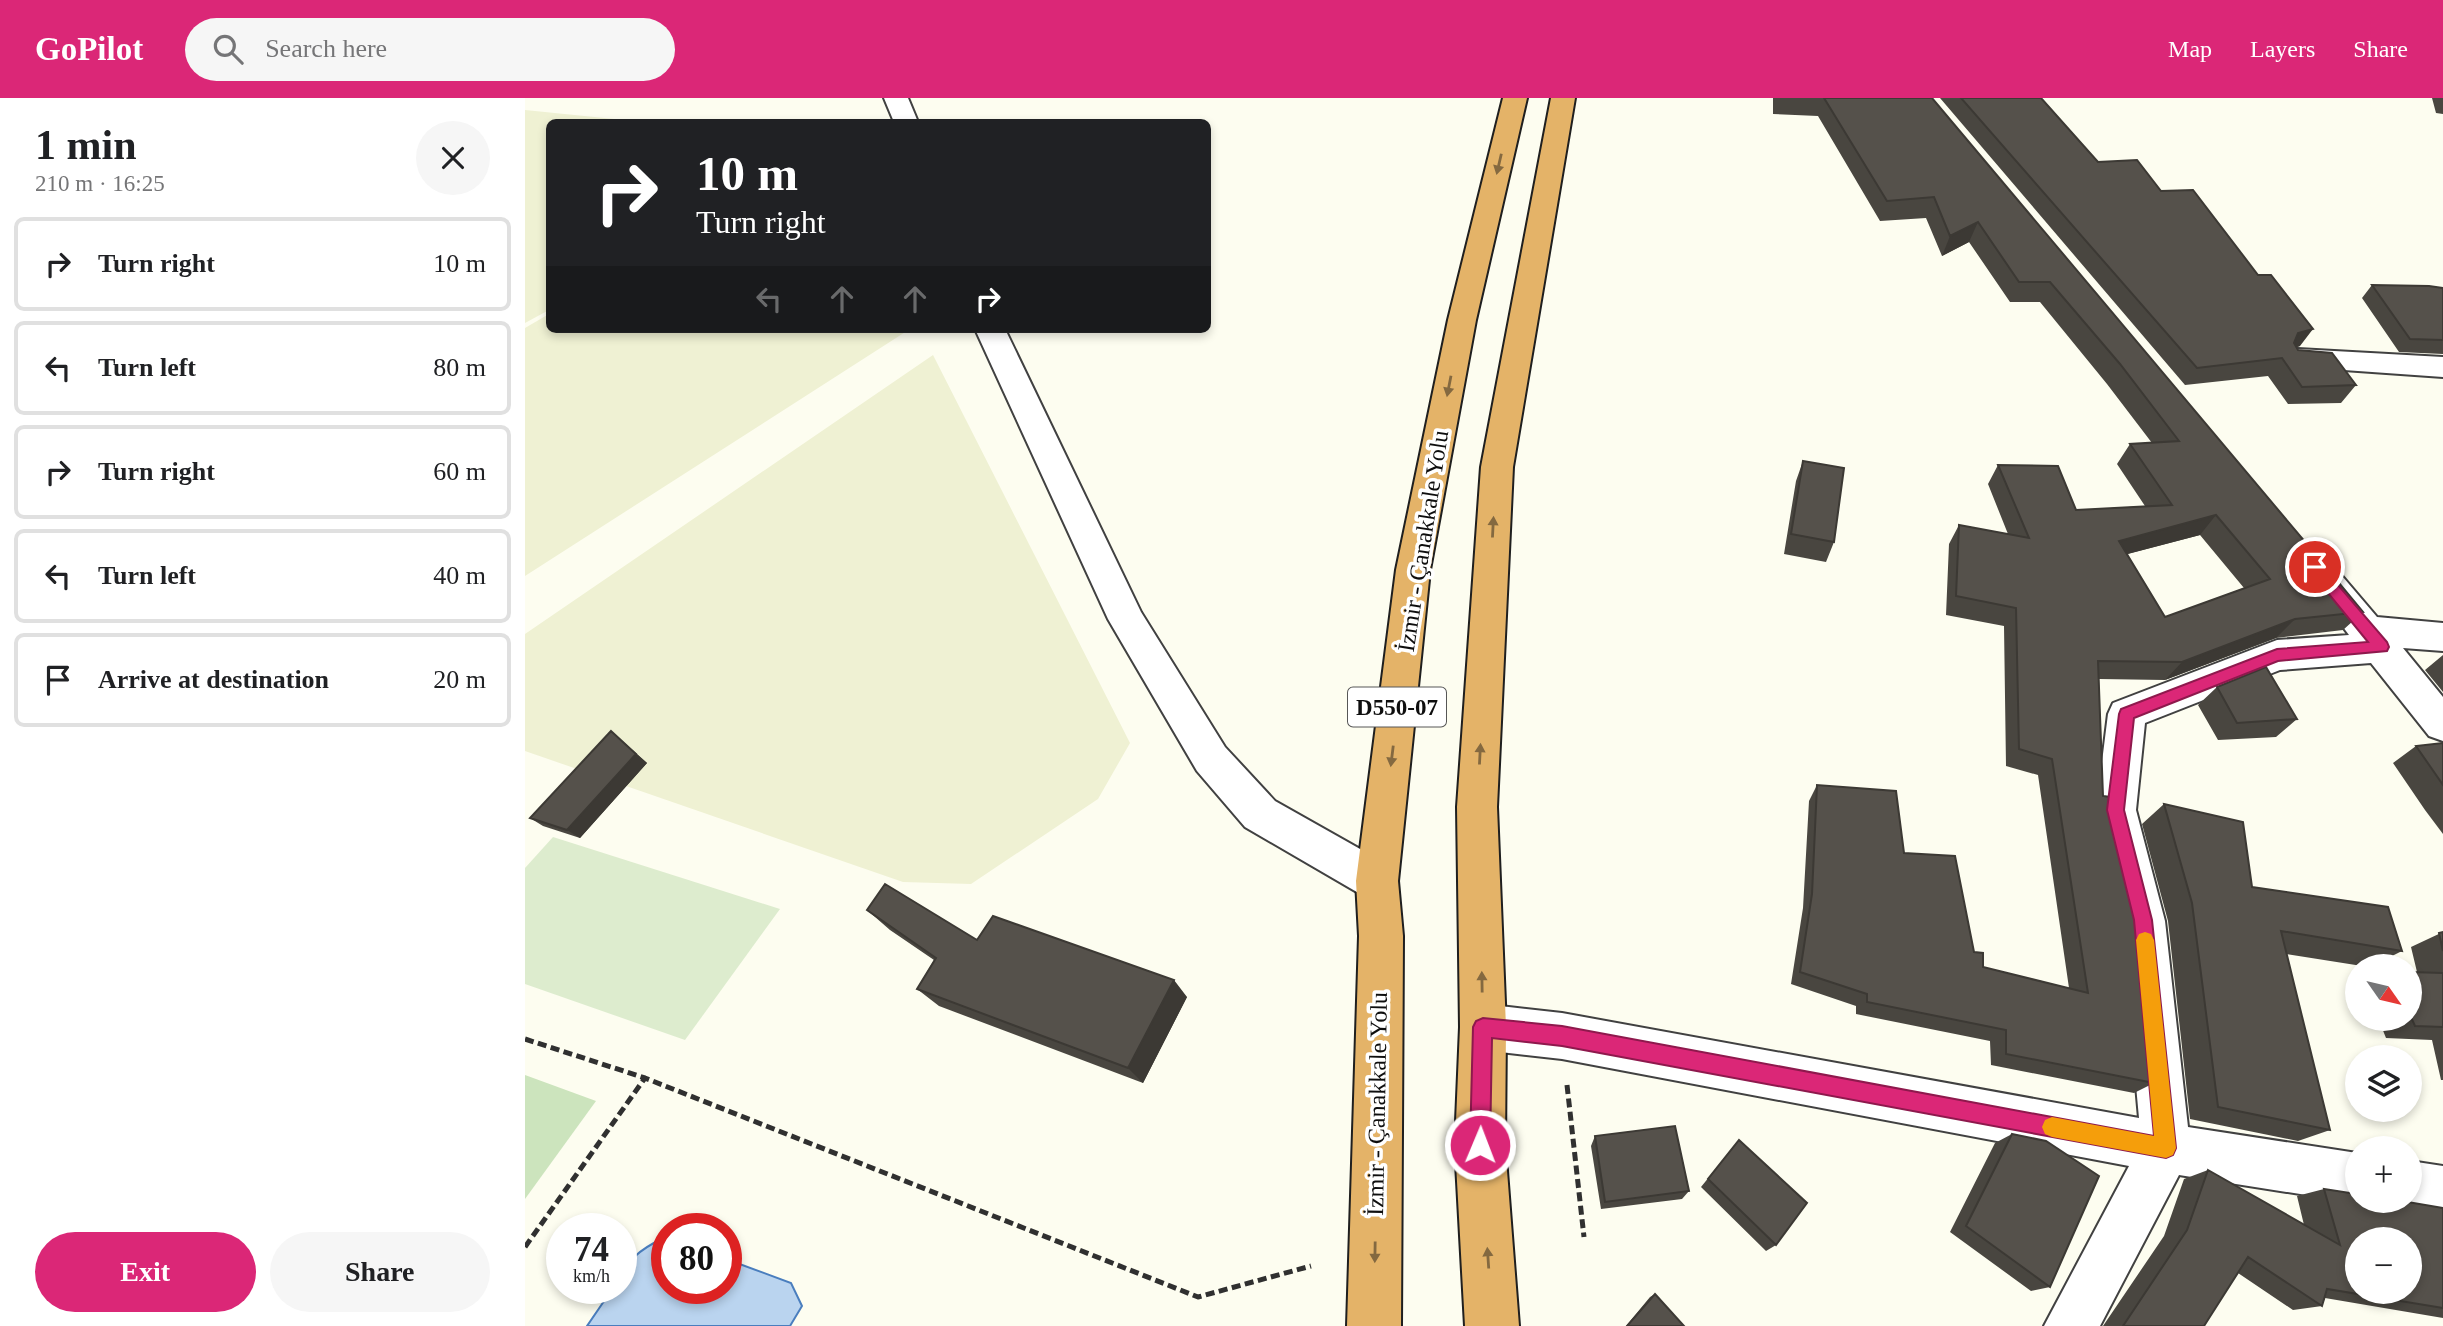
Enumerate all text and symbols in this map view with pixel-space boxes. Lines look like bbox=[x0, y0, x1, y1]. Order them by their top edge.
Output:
search box bbox=[185, 18, 675, 81]
icon: search bbox=[209, 30, 247, 68]
text: GoPilot bbox=[35, 31, 143, 67]
text: Search here bbox=[265, 34, 387, 63]
text: Map bbox=[2168, 36, 2212, 62]
text: Layers bbox=[2250, 36, 2315, 62]
text: Share bbox=[2353, 36, 2408, 62]
button: close bbox=[416, 121, 490, 195]
text: 1 min bbox=[35, 122, 137, 168]
text: 10 m bbox=[696, 146, 798, 201]
icon: right bbox=[581, 147, 672, 238]
one-way arrow bbox=[1493, 153, 1504, 175]
text: 210 m · 16:25 bbox=[35, 171, 165, 196]
text: Turn right bbox=[696, 204, 826, 240]
icon: right bbox=[39, 245, 77, 283]
text: Turn right bbox=[98, 249, 215, 278]
text: 10 m bbox=[433, 249, 486, 278]
icon: left bbox=[750, 280, 788, 318]
icon: ahead bbox=[823, 280, 861, 318]
icon: ahead bbox=[896, 280, 934, 318]
icon: right bbox=[969, 280, 1007, 318]
icon: left bbox=[39, 349, 77, 387]
text: Turn left bbox=[98, 353, 196, 382]
text: 80 m bbox=[433, 353, 486, 382]
one-way arrow bbox=[1443, 375, 1454, 397]
street label: İzmir - Çanakkale Yolu bbox=[1393, 428, 1453, 654]
icon: right bbox=[39, 453, 77, 491]
text: Turn right bbox=[98, 457, 215, 486]
text: 60 m bbox=[433, 457, 486, 486]
one-way arrow bbox=[1488, 516, 1499, 538]
pin bbox=[2285, 537, 2345, 597]
icon: arrive bbox=[2296, 548, 2334, 586]
icon: left bbox=[39, 557, 77, 595]
text: Turn left bbox=[98, 561, 196, 590]
text: 40 m bbox=[433, 561, 486, 590]
icon: arrive bbox=[39, 661, 77, 699]
text: Arrive at destination bbox=[98, 665, 329, 694]
text: 20 m bbox=[433, 665, 486, 694]
road number: D550-07 bbox=[1348, 688, 1446, 726]
one-way arrow bbox=[1475, 743, 1486, 765]
one-way arrow bbox=[1386, 745, 1397, 767]
north arrow bbox=[2345, 954, 2422, 1031]
map controls bbox=[2345, 954, 2422, 1304]
one-way arrow bbox=[1476, 970, 1487, 992]
street label: İzmir - Çanakkale Yolu bbox=[1362, 992, 1392, 1216]
button: layers bbox=[2345, 1045, 2422, 1122]
position arrow bbox=[1443, 1108, 1517, 1182]
button: + bbox=[2345, 1136, 2422, 1213]
speed limit sign: 80 bbox=[651, 1213, 742, 1304]
button: − bbox=[2345, 1227, 2422, 1304]
text: 74 bbox=[574, 1230, 609, 1269]
button: Exit bbox=[35, 1232, 256, 1312]
button: Share bbox=[270, 1232, 490, 1312]
one-way arrow bbox=[1369, 1241, 1381, 1263]
one-way arrow bbox=[1482, 1247, 1493, 1269]
text: km/h bbox=[573, 1266, 610, 1286]

